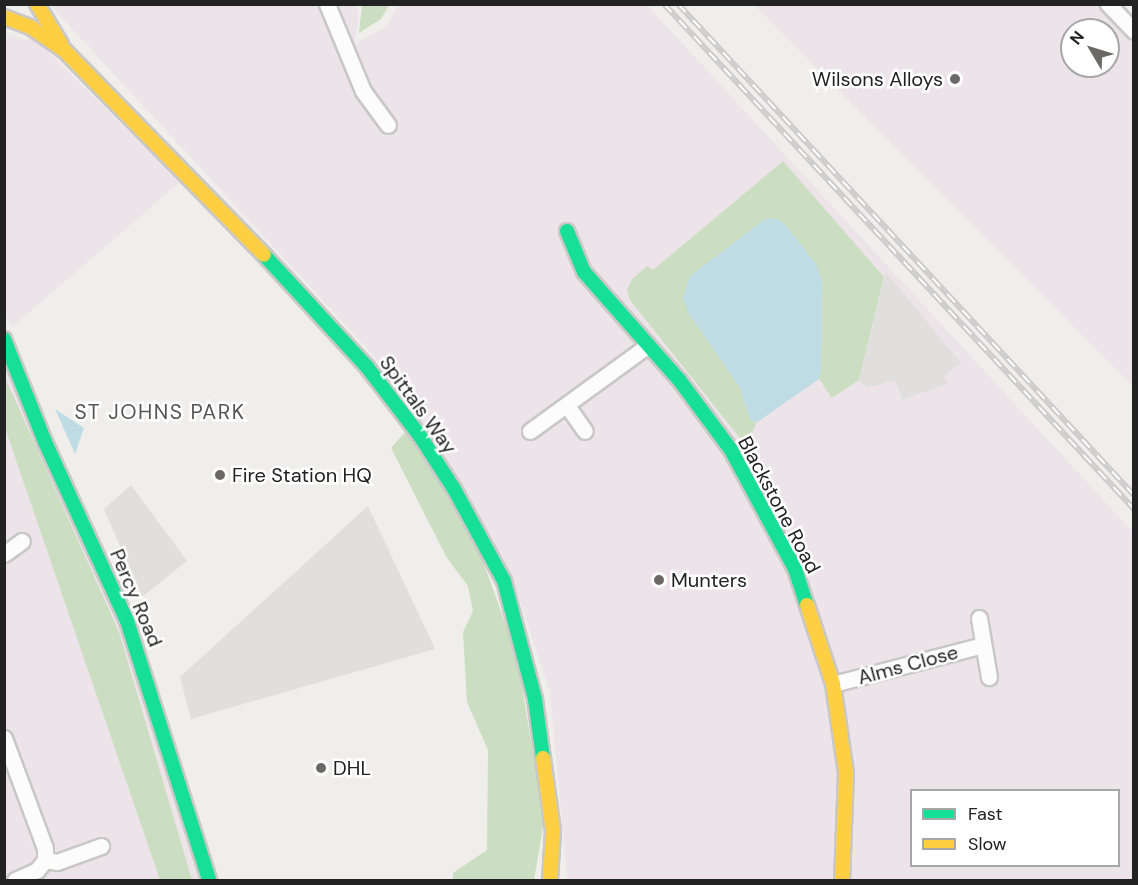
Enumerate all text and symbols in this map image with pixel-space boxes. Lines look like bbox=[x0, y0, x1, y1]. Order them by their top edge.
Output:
north arrow bbox=[1060, 18, 1120, 78]
text: N bbox=[1065, 27, 1089, 49]
place label: Wilsons Alloys bbox=[812, 67, 943, 91]
marker: Wilsons Alloys bbox=[948, 72, 962, 86]
street label: Spittals Way bbox=[374, 351, 462, 459]
district label: ST JOHNS PARK bbox=[74, 399, 246, 425]
street label: Blackstone Road bbox=[733, 432, 825, 578]
place label: Fire Station HQ bbox=[232, 463, 372, 487]
marker: Fire Station HQ bbox=[213, 468, 227, 482]
street label: Percy Road bbox=[105, 546, 167, 650]
place label: Munters bbox=[671, 568, 747, 592]
marker: Munters bbox=[652, 573, 666, 587]
street label: Alms Close bbox=[855, 640, 961, 690]
place label: DHL bbox=[333, 756, 371, 780]
marker: DHL bbox=[314, 761, 328, 775]
legend bbox=[910, 789, 1120, 867]
text: Fast bbox=[968, 802, 1003, 826]
text: Slow bbox=[968, 832, 1007, 856]

